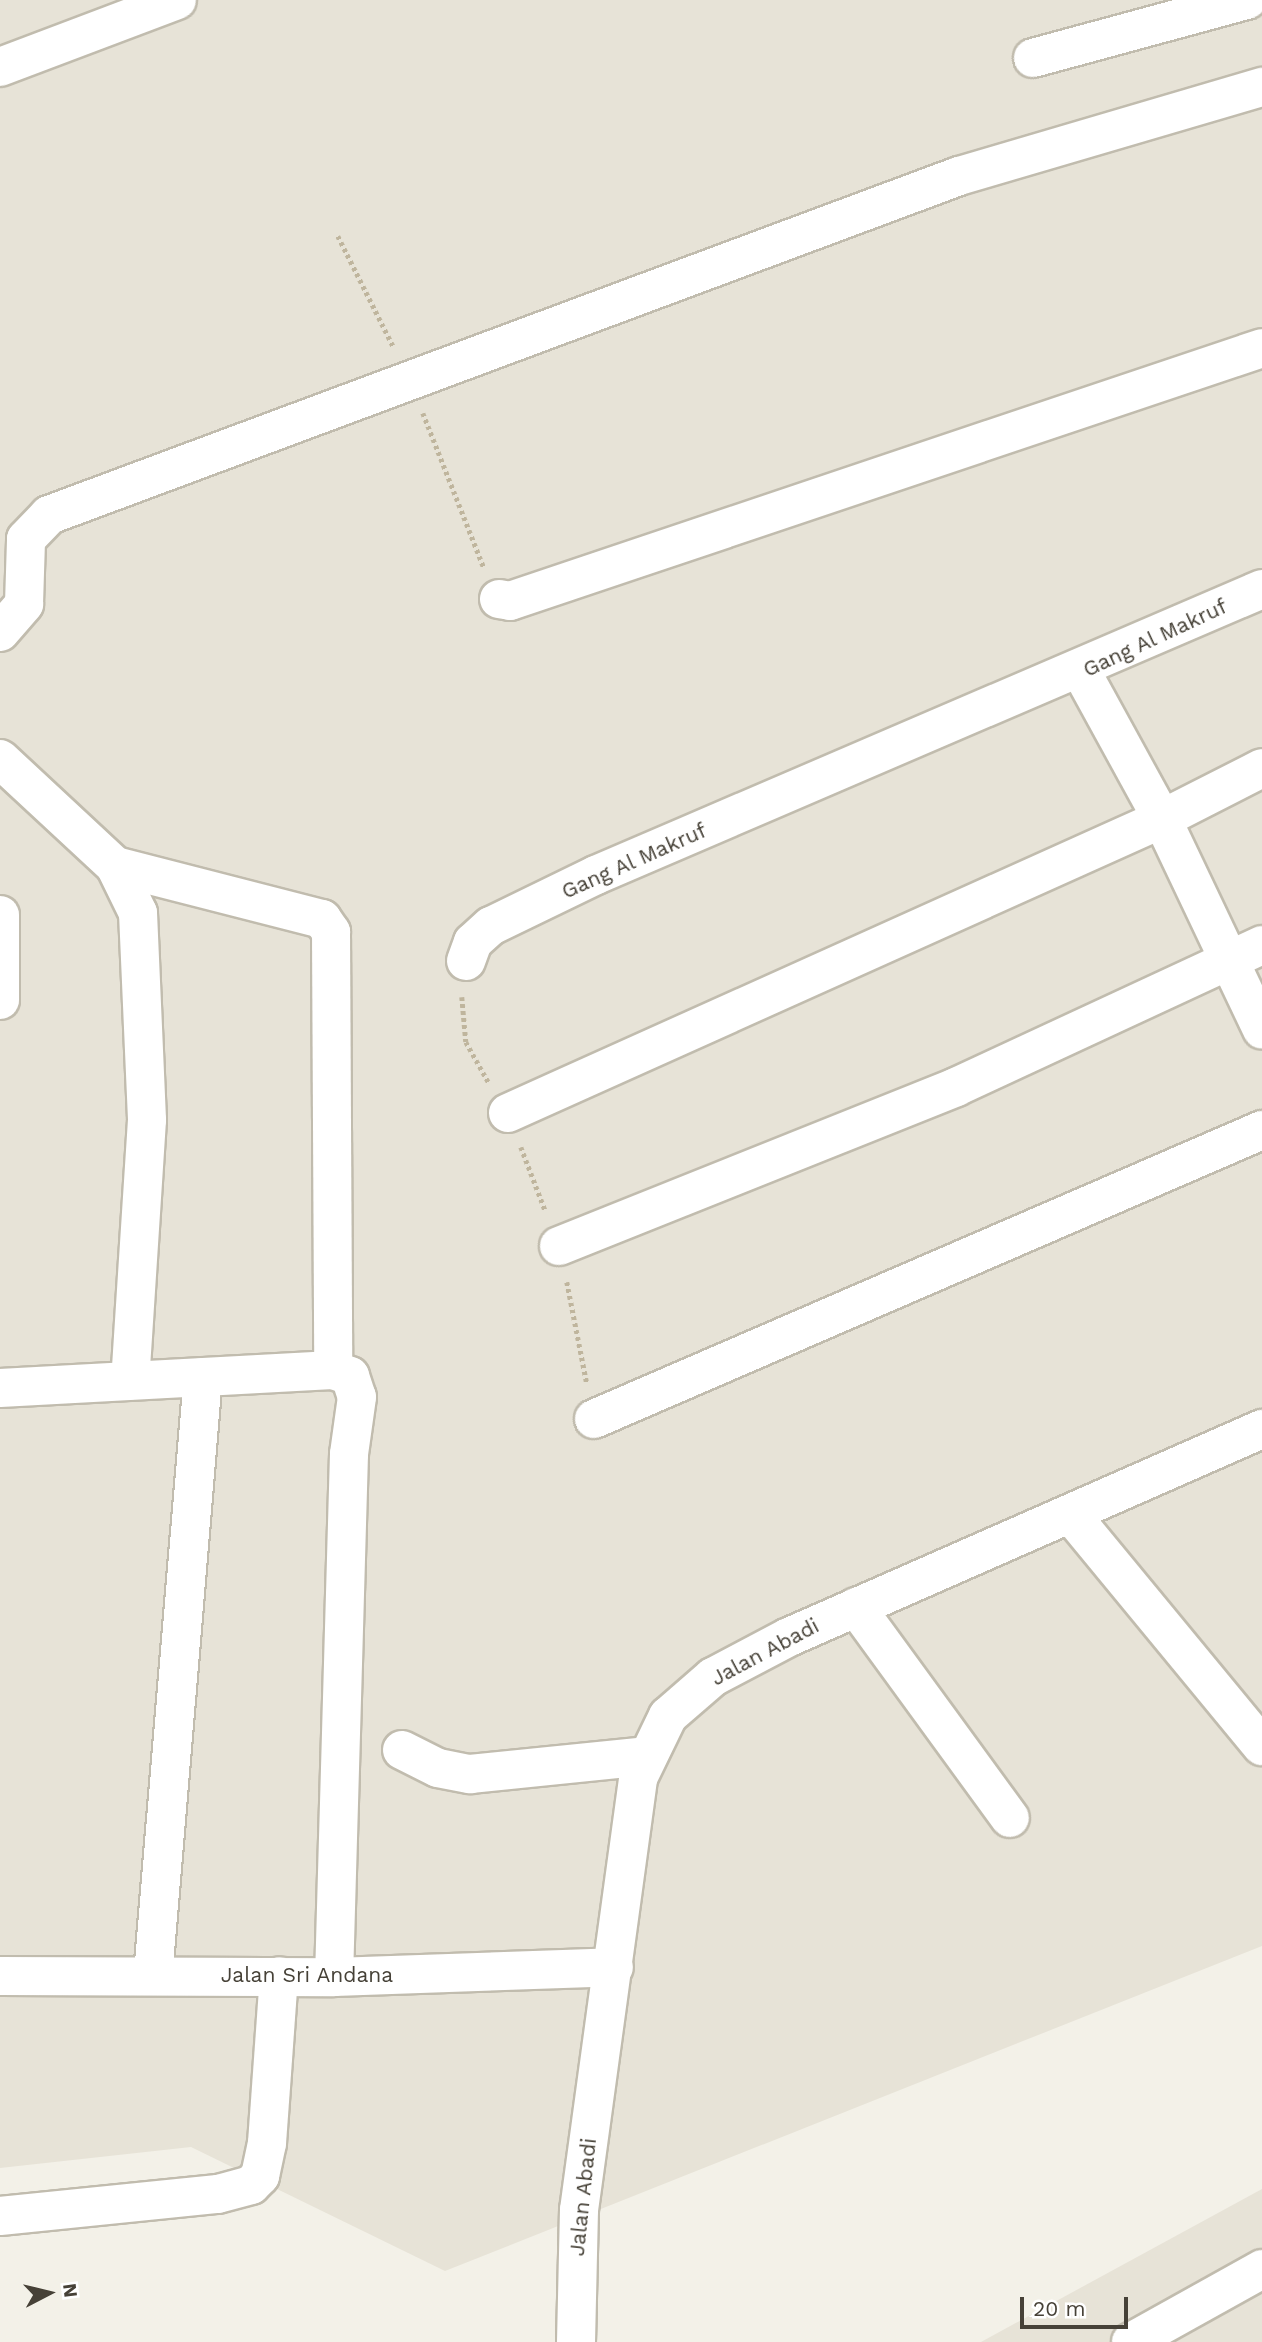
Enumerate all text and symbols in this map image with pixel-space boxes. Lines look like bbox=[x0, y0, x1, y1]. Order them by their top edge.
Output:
street label: Gang Al Makruf bbox=[1078, 593, 1232, 683]
street label: Gang Al Makruf bbox=[557, 818, 711, 904]
street label: Jalan Abadi bbox=[706, 1613, 824, 1691]
street label: Jalan Sri Andana bbox=[220, 1962, 394, 1988]
street label: Jalan Abadi bbox=[564, 2136, 602, 2258]
north arrow bbox=[14, 2258, 84, 2328]
text: N bbox=[58, 2282, 83, 2299]
scale bar bbox=[1024, 2282, 1132, 2326]
text: 20 m bbox=[1033, 2296, 1085, 2321]

